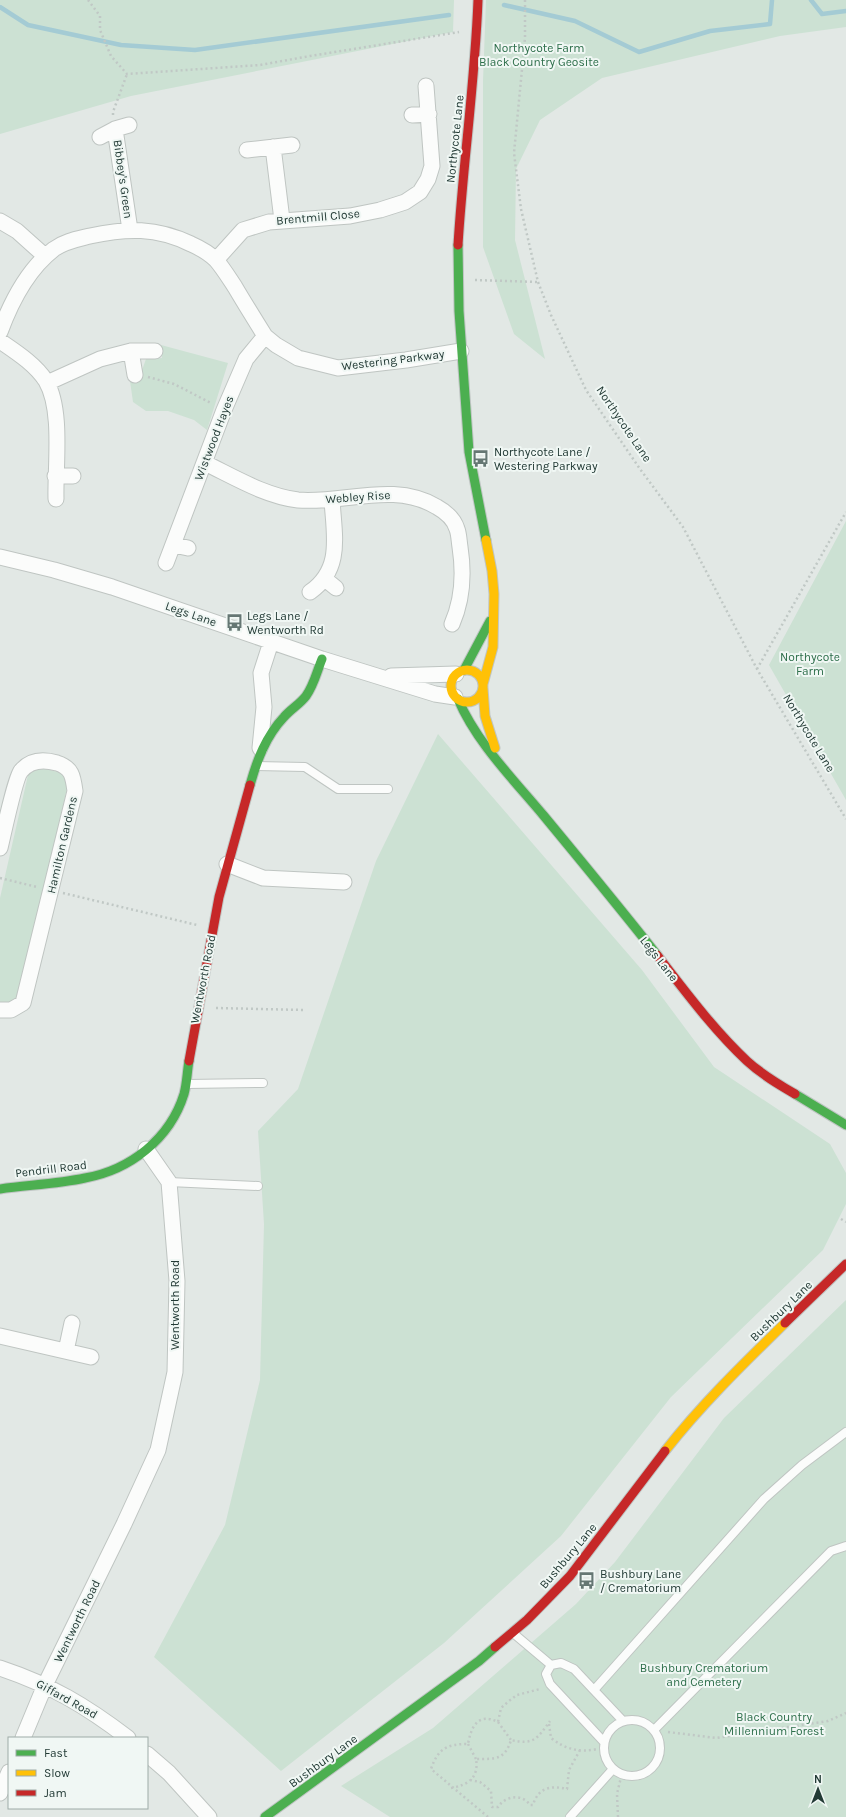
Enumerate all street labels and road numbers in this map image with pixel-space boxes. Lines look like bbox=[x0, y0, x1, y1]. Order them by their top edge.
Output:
street label: Northycote Lane bbox=[443, 94, 467, 184]
street label: Bibbey's Green bbox=[111, 139, 135, 219]
street label: Brentmill Close bbox=[276, 206, 360, 228]
street label: Westering Parkway bbox=[341, 347, 446, 373]
street label: Northycote Lane bbox=[593, 383, 655, 465]
street label: Wistwood Hayes bbox=[191, 394, 237, 482]
street label: Webley Rise bbox=[325, 488, 391, 506]
street label: Legs Lane bbox=[164, 599, 218, 629]
street label: Northycote Lane bbox=[780, 692, 838, 774]
street label: Hamilton Gardens bbox=[44, 795, 80, 895]
street label: Wentworth Road bbox=[188, 933, 218, 1025]
street label: Legs Lane bbox=[637, 934, 681, 984]
street label: Pendrill Road bbox=[14, 1158, 88, 1180]
street label: Wentworth Road bbox=[168, 1260, 182, 1350]
street label: Bushbury Lane bbox=[747, 1278, 815, 1344]
street label: Bushbury Lane bbox=[537, 1520, 599, 1592]
street label: Wentworth Road bbox=[51, 1577, 103, 1665]
street label: Giffard Road bbox=[34, 1676, 100, 1722]
street label: Bushbury Lane bbox=[286, 1732, 360, 1790]

